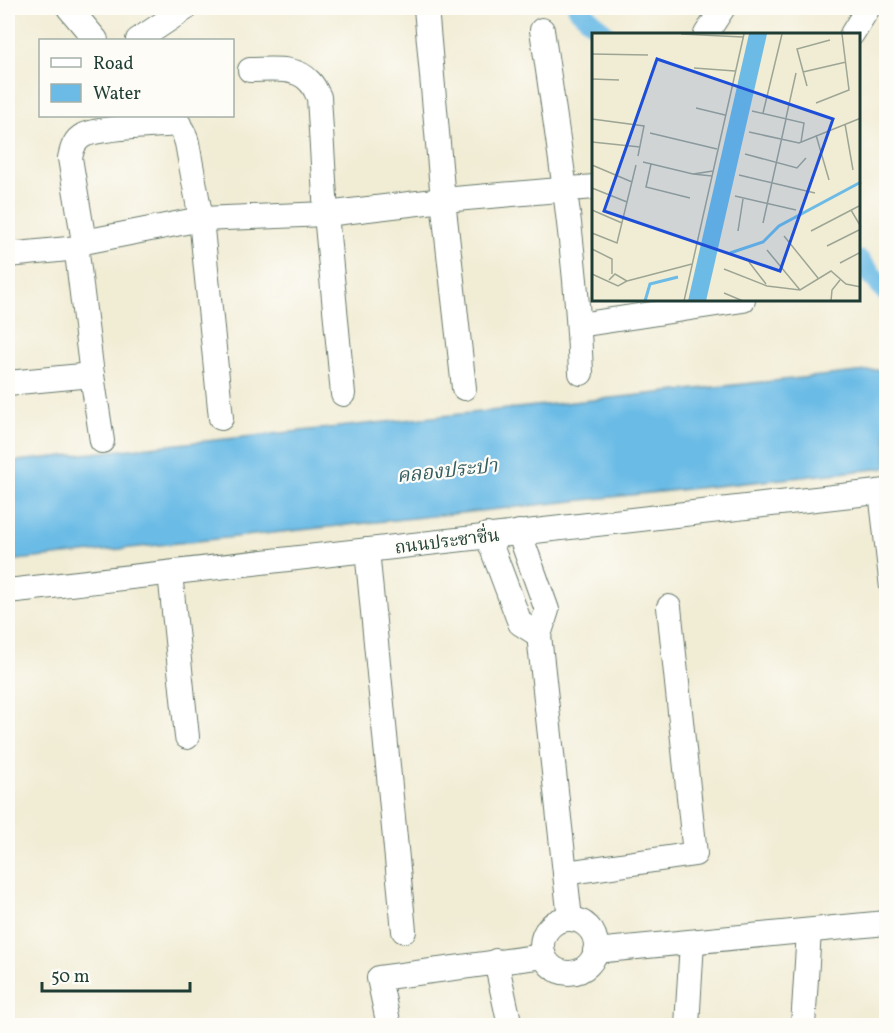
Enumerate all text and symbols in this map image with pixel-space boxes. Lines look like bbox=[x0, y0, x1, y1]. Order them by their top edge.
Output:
inset map bbox=[592, 33, 861, 302]
legend bbox=[39, 39, 234, 117]
text: Road bbox=[93, 52, 134, 77]
text: Water bbox=[93, 82, 141, 107]
water label: คลองประปา bbox=[395, 453, 500, 491]
street label: ถนนประชาชื่น bbox=[393, 521, 501, 561]
scale bar bbox=[42, 955, 190, 993]
text: 50 m bbox=[51, 965, 90, 990]

